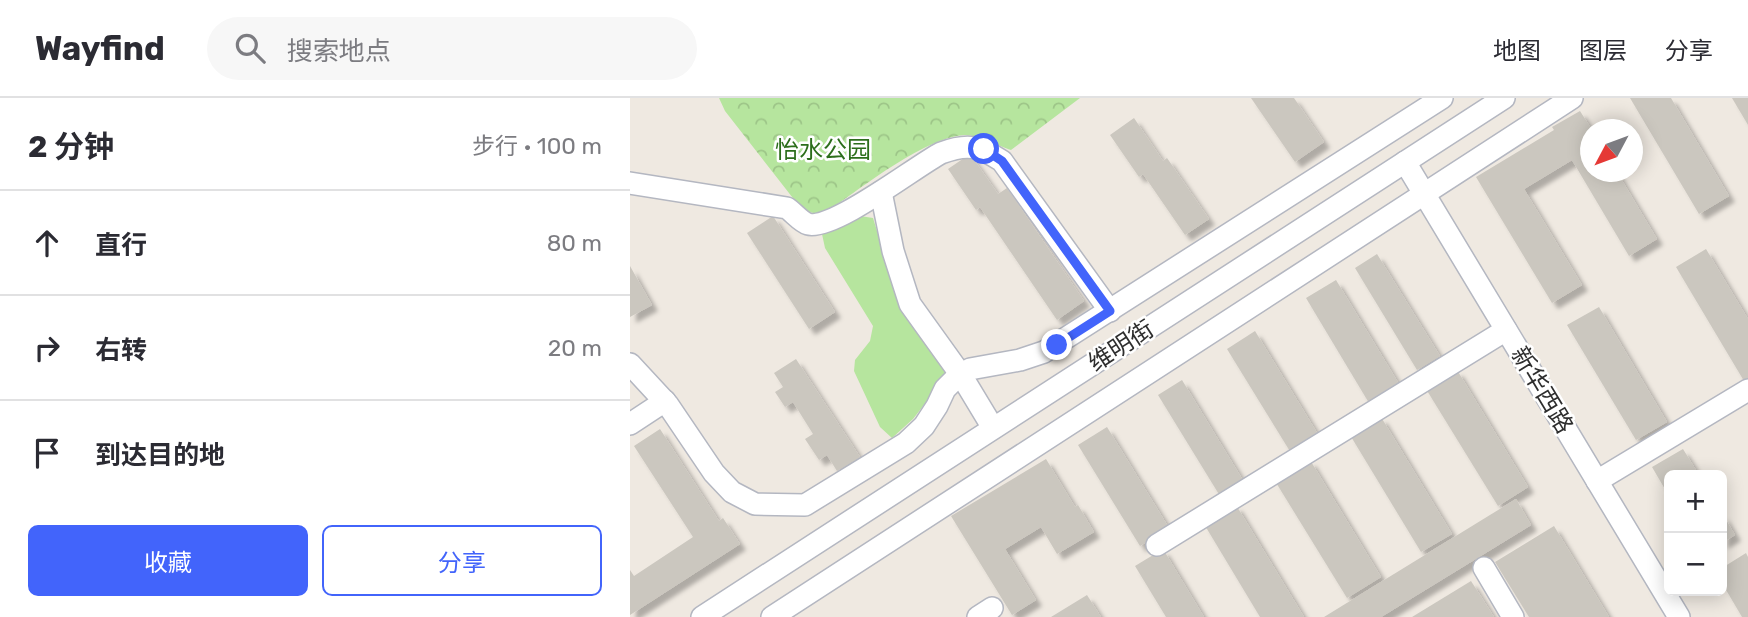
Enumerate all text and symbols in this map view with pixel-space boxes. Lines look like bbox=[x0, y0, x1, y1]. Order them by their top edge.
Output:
search box bbox=[207, 17, 697, 80]
text: Wayfind bbox=[35, 29, 165, 68]
icon: search bbox=[231, 29, 269, 67]
text: 搜索地点 bbox=[287, 36, 391, 67]
text: 地图 bbox=[1493, 37, 1541, 65]
text: 图层 bbox=[1579, 37, 1627, 65]
text: 分享 bbox=[1665, 37, 1713, 65]
north arrow bbox=[1580, 119, 1643, 182]
text: 2 分钟 bbox=[28, 129, 114, 165]
text: 步行 · 100 m bbox=[472, 132, 602, 160]
route start bbox=[968, 133, 999, 164]
park label: 怡水公园 bbox=[775, 136, 871, 164]
icon: ahead bbox=[28, 224, 66, 262]
text: 80 m bbox=[547, 229, 602, 257]
text: 直行 bbox=[95, 230, 147, 261]
street label: 维明街 bbox=[1083, 315, 1159, 377]
icon: right bbox=[28, 329, 66, 367]
route end bbox=[1041, 329, 1072, 360]
text: 20 m bbox=[548, 334, 602, 362]
text: 右转 bbox=[95, 335, 147, 366]
street label: 新华西路 bbox=[1505, 342, 1579, 438]
icon: arrive bbox=[28, 434, 66, 472]
text: 到达目的地 bbox=[95, 440, 225, 471]
map controls bbox=[1664, 470, 1727, 596]
button: + bbox=[1664, 470, 1727, 533]
button: 收藏 bbox=[28, 525, 308, 596]
button: 分享 bbox=[322, 525, 602, 596]
button: − bbox=[1664, 533, 1727, 596]

